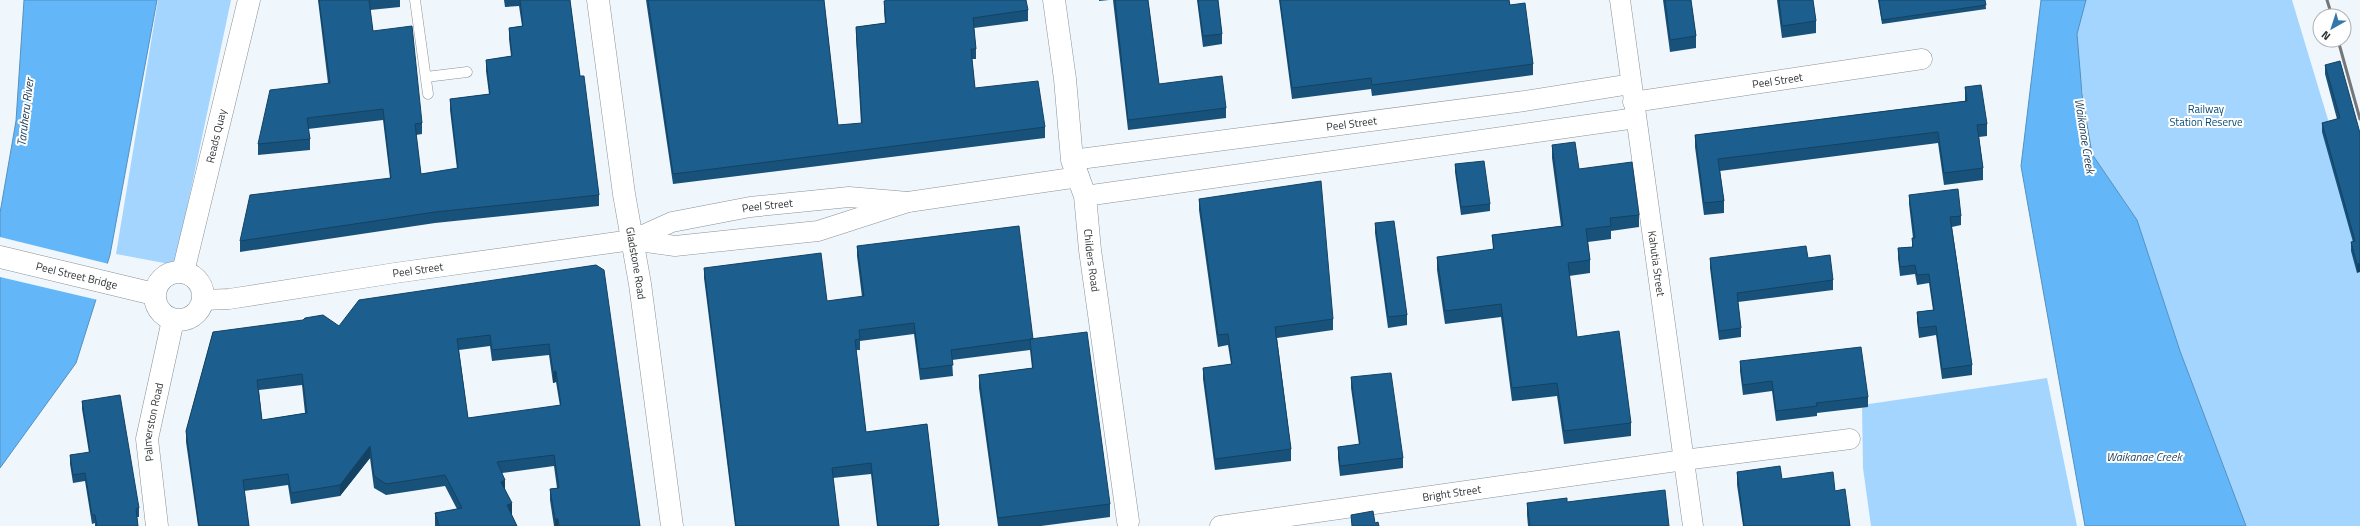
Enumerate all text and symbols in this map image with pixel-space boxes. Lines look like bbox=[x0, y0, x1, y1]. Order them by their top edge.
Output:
north arrow bbox=[2312, 8, 2352, 48]
text: N bbox=[2318, 27, 2334, 44]
street label: Peel Street bbox=[1751, 69, 1804, 92]
water label: Taruheru River bbox=[11, 75, 39, 147]
water label: Waikanae Creek bbox=[2070, 97, 2101, 176]
park label: Railway Station Reserve bbox=[2169, 101, 2243, 130]
street label: Reads Quay bbox=[202, 107, 230, 165]
street label: Peel Street bbox=[1325, 112, 1378, 135]
street label: Peel Street bbox=[741, 195, 794, 216]
street label: Gladstone Road bbox=[622, 226, 650, 301]
street label: Childers Road bbox=[1080, 228, 1104, 293]
street label: Kahutia Street bbox=[1644, 230, 1669, 297]
street label: Peel Street Bridge bbox=[34, 258, 120, 293]
street label: Peel Street bbox=[391, 258, 444, 281]
street label: Palmerston Road bbox=[139, 381, 167, 462]
water label: Waikanae Creek bbox=[2106, 447, 2183, 466]
street label: Bright Street bbox=[1421, 481, 1482, 505]

